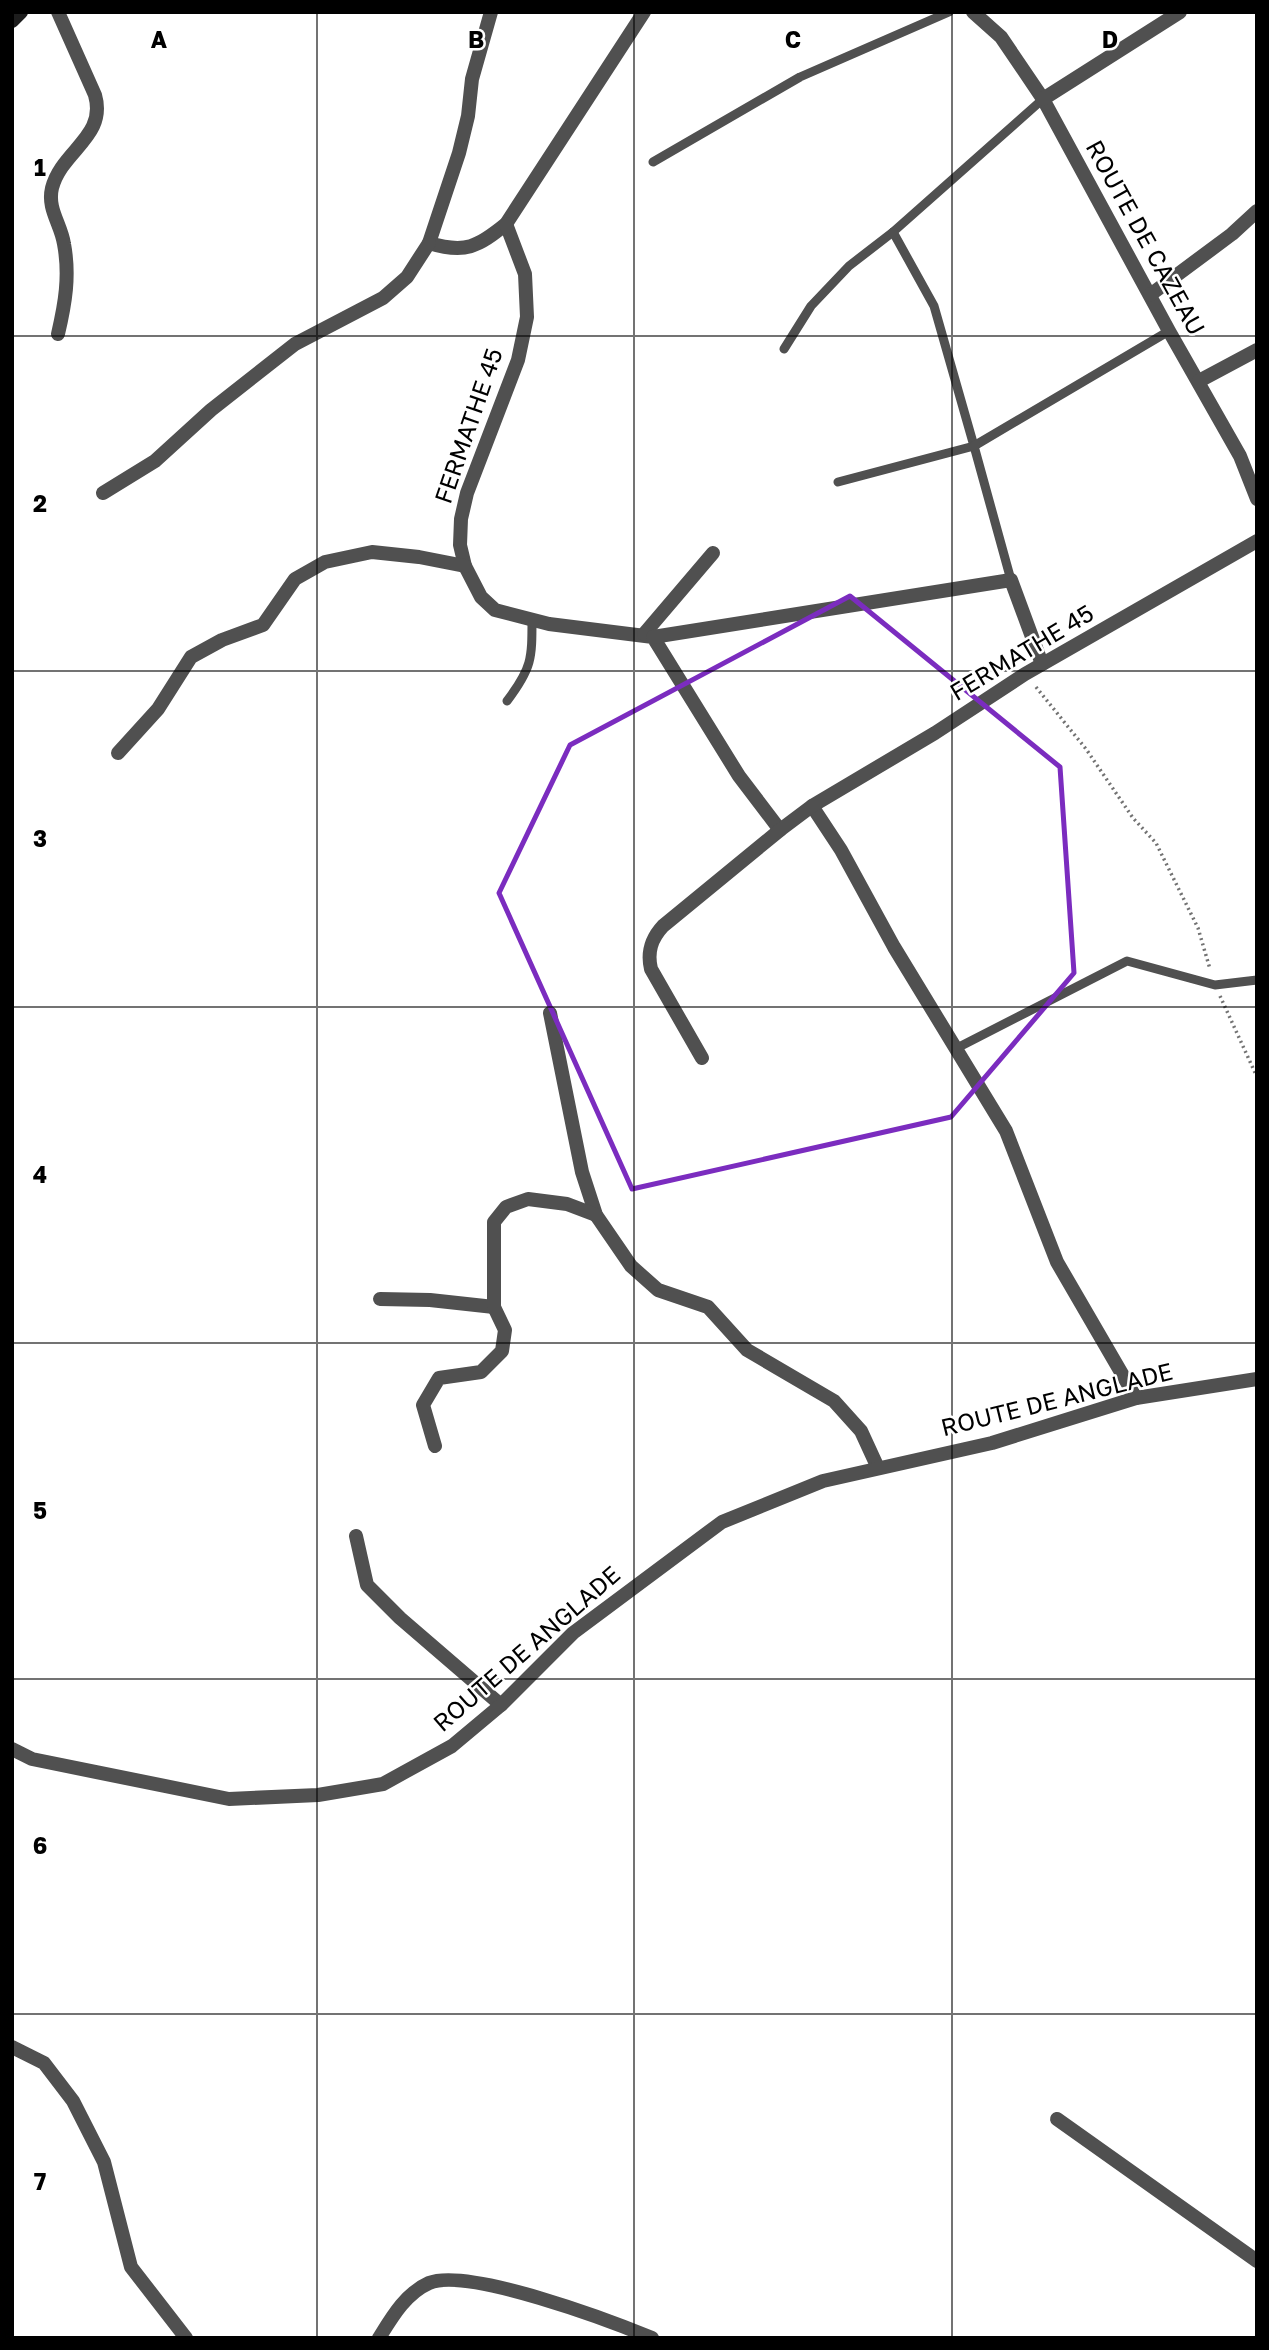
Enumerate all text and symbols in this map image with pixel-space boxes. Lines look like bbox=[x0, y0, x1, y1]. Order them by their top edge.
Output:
text: A bbox=[151, 25, 168, 53]
text: B bbox=[468, 25, 484, 53]
text: C bbox=[785, 25, 801, 53]
text: D bbox=[1102, 25, 1118, 53]
street label: ROUTE DE CAZEAU bbox=[1081, 135, 1212, 340]
text: 1 bbox=[34, 153, 46, 181]
street label: FERMATHE 45 bbox=[427, 344, 508, 507]
text: 2 bbox=[33, 489, 47, 517]
street label: FERMATHE 45 bbox=[944, 597, 1098, 706]
text: 3 bbox=[33, 824, 47, 852]
text: 4 bbox=[33, 1160, 47, 1188]
street label: ROUTE DE ANGLADE bbox=[938, 1356, 1175, 1441]
text: 5 bbox=[33, 1496, 47, 1524]
street label: ROUTE DE ANGLADE bbox=[427, 1559, 625, 1737]
text: 6 bbox=[33, 1831, 47, 1859]
text: 7 bbox=[34, 2167, 46, 2195]

